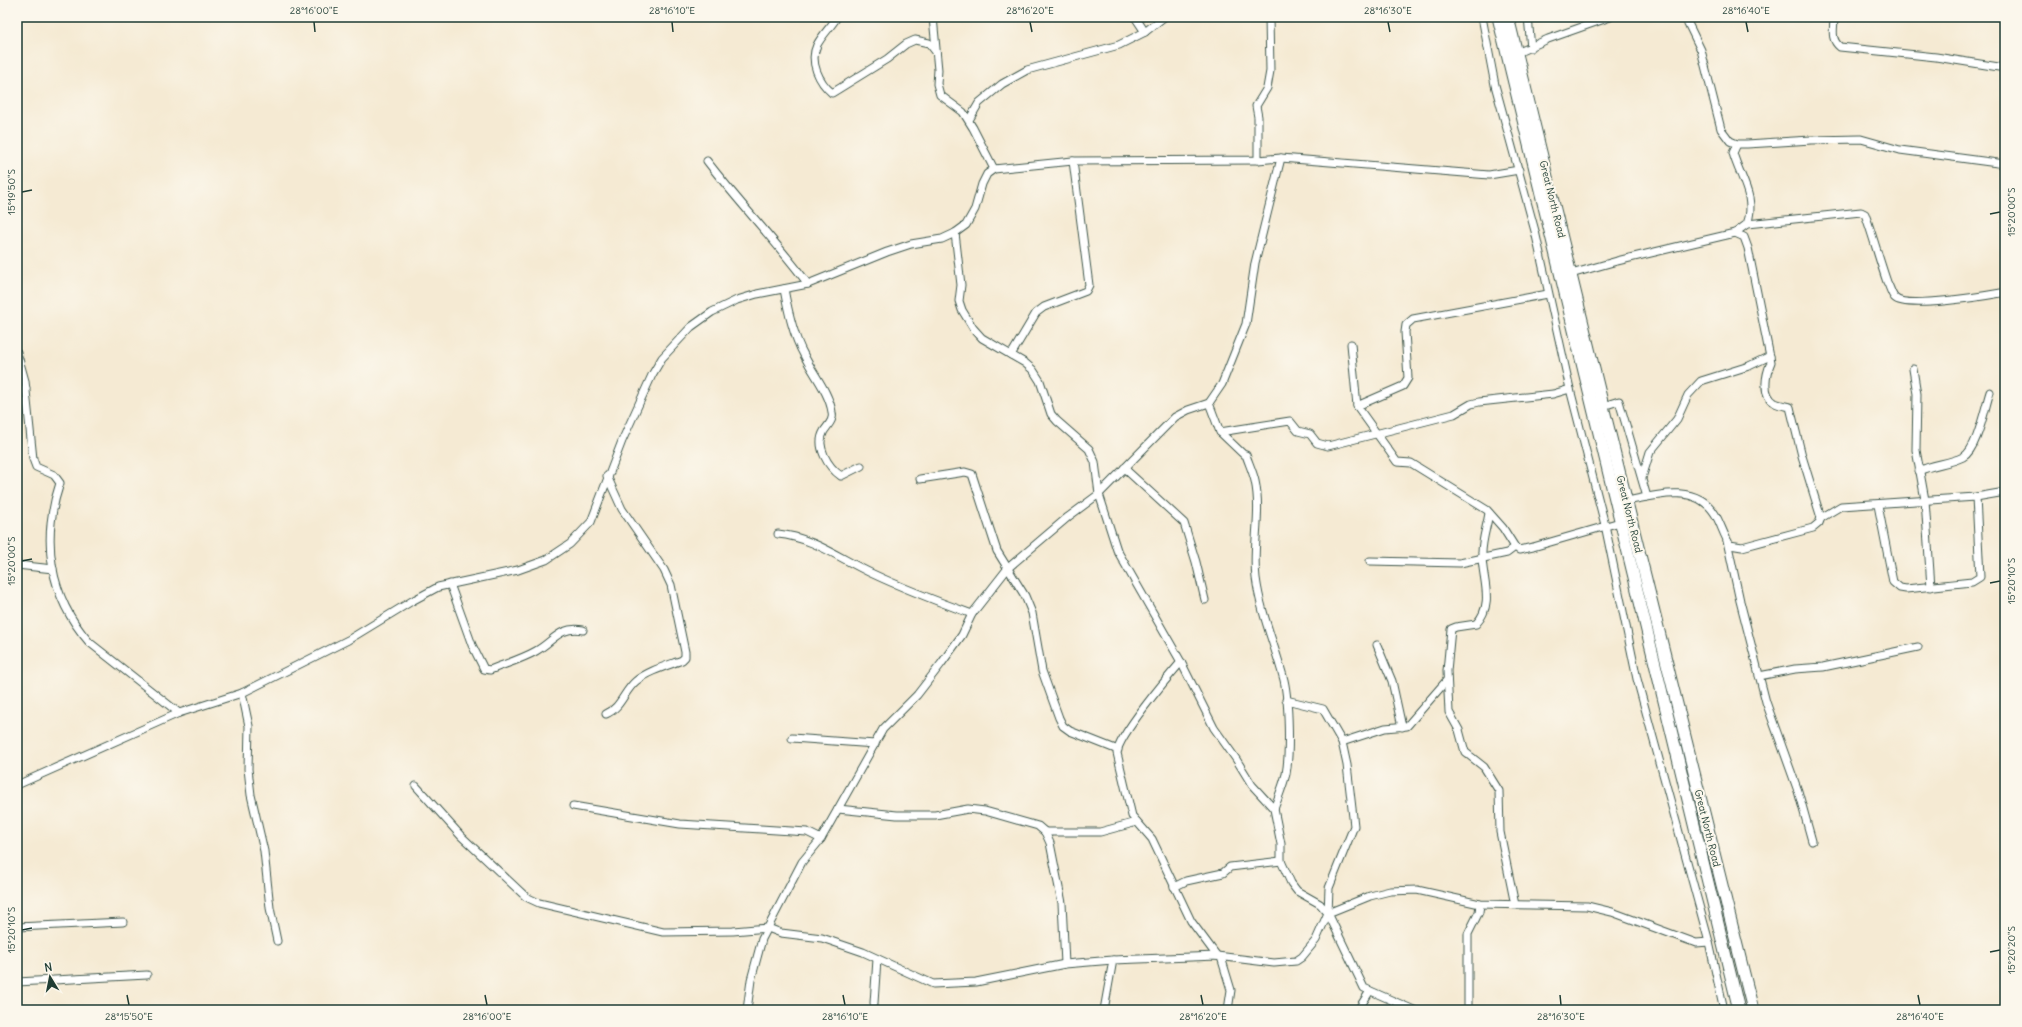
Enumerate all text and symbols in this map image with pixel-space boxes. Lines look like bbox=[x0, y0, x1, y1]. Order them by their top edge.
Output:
text: 28°16'00"E bbox=[290, 4, 338, 17]
text: 28°16'10"E bbox=[649, 4, 695, 17]
text: 28°16'20"E bbox=[1006, 4, 1054, 17]
text: 28°16'30"E bbox=[1364, 4, 1412, 17]
text: 28°16'40"E bbox=[1722, 4, 1770, 17]
street label: Great North Road bbox=[1537, 159, 1568, 239]
text: 15°19'50"S bbox=[5, 169, 18, 215]
text: 15°20'00"S bbox=[2005, 187, 2018, 237]
street label: Great North Road bbox=[1614, 474, 1645, 554]
text: 15°20'00"S bbox=[5, 536, 18, 586]
text: 15°20'10"S bbox=[2005, 557, 2018, 604]
street label: Great North Road bbox=[1692, 788, 1723, 868]
text: 15°20'10"S bbox=[5, 906, 18, 953]
text: 15°20'20"S bbox=[2005, 926, 2018, 974]
north arrow bbox=[30, 957, 70, 997]
text: N bbox=[43, 960, 53, 975]
text: 28°15'50"E bbox=[105, 1010, 153, 1023]
text: 28°16'00"E bbox=[463, 1010, 511, 1023]
text: 28°16'10"E bbox=[822, 1010, 868, 1023]
text: 28°16'20"E bbox=[1179, 1010, 1227, 1023]
text: 28°16'30"E bbox=[1537, 1010, 1585, 1023]
text: 28°16'40"E bbox=[1896, 1010, 1944, 1023]

